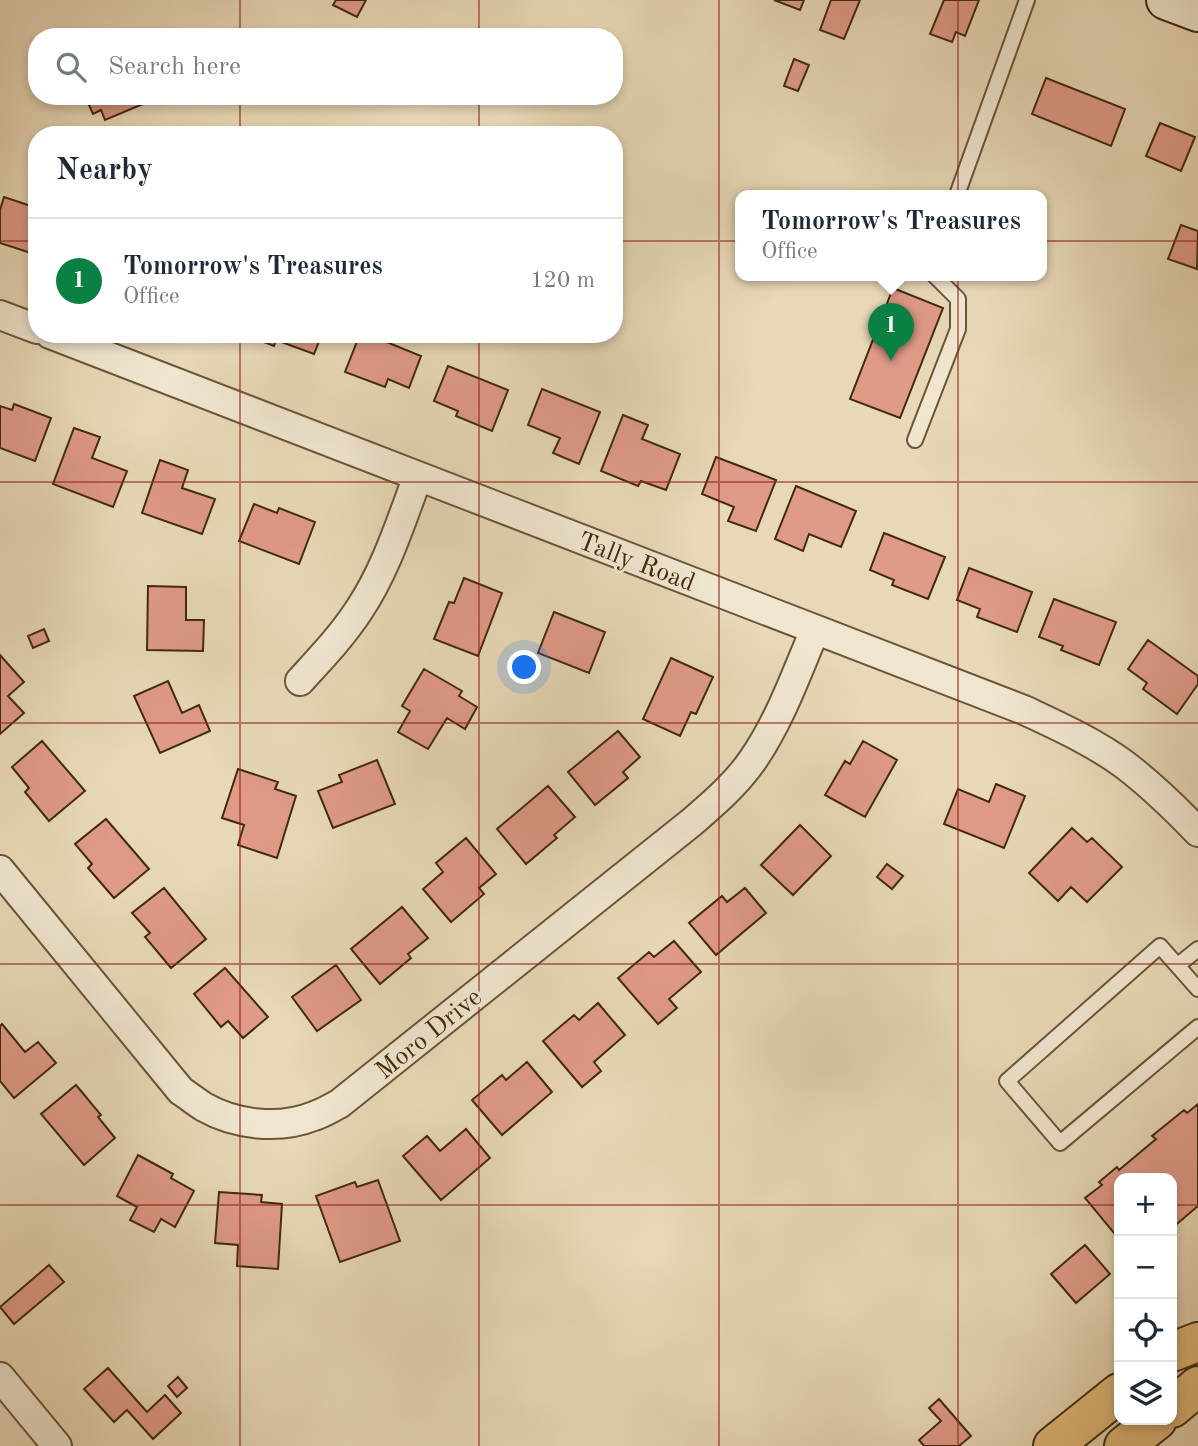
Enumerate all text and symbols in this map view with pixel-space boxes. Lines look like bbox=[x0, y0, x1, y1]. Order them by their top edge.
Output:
search box bbox=[28, 28, 623, 105]
icon: search bbox=[52, 48, 90, 86]
text: Search here bbox=[108, 54, 241, 80]
text: Nearby bbox=[56, 156, 153, 186]
popup bbox=[735, 190, 1047, 281]
text: Tomorrow's Treasures bbox=[761, 209, 1021, 235]
text: Office bbox=[761, 240, 818, 263]
text: Tomorrow's Treasures bbox=[123, 254, 383, 280]
text: 1 bbox=[72, 269, 86, 292]
text: 120 m bbox=[530, 269, 595, 292]
text: Office bbox=[123, 285, 180, 308]
pin: 1 bbox=[868, 303, 914, 361]
street label: Tally Road bbox=[574, 529, 698, 597]
your location bbox=[507, 650, 541, 684]
street label: Moro Drive bbox=[371, 984, 487, 1085]
map controls bbox=[1114, 1173, 1177, 1425]
button: + bbox=[1114, 1173, 1177, 1236]
button: − bbox=[1114, 1236, 1177, 1299]
button: locate bbox=[1114, 1299, 1177, 1362]
button: layers bbox=[1114, 1362, 1177, 1425]

